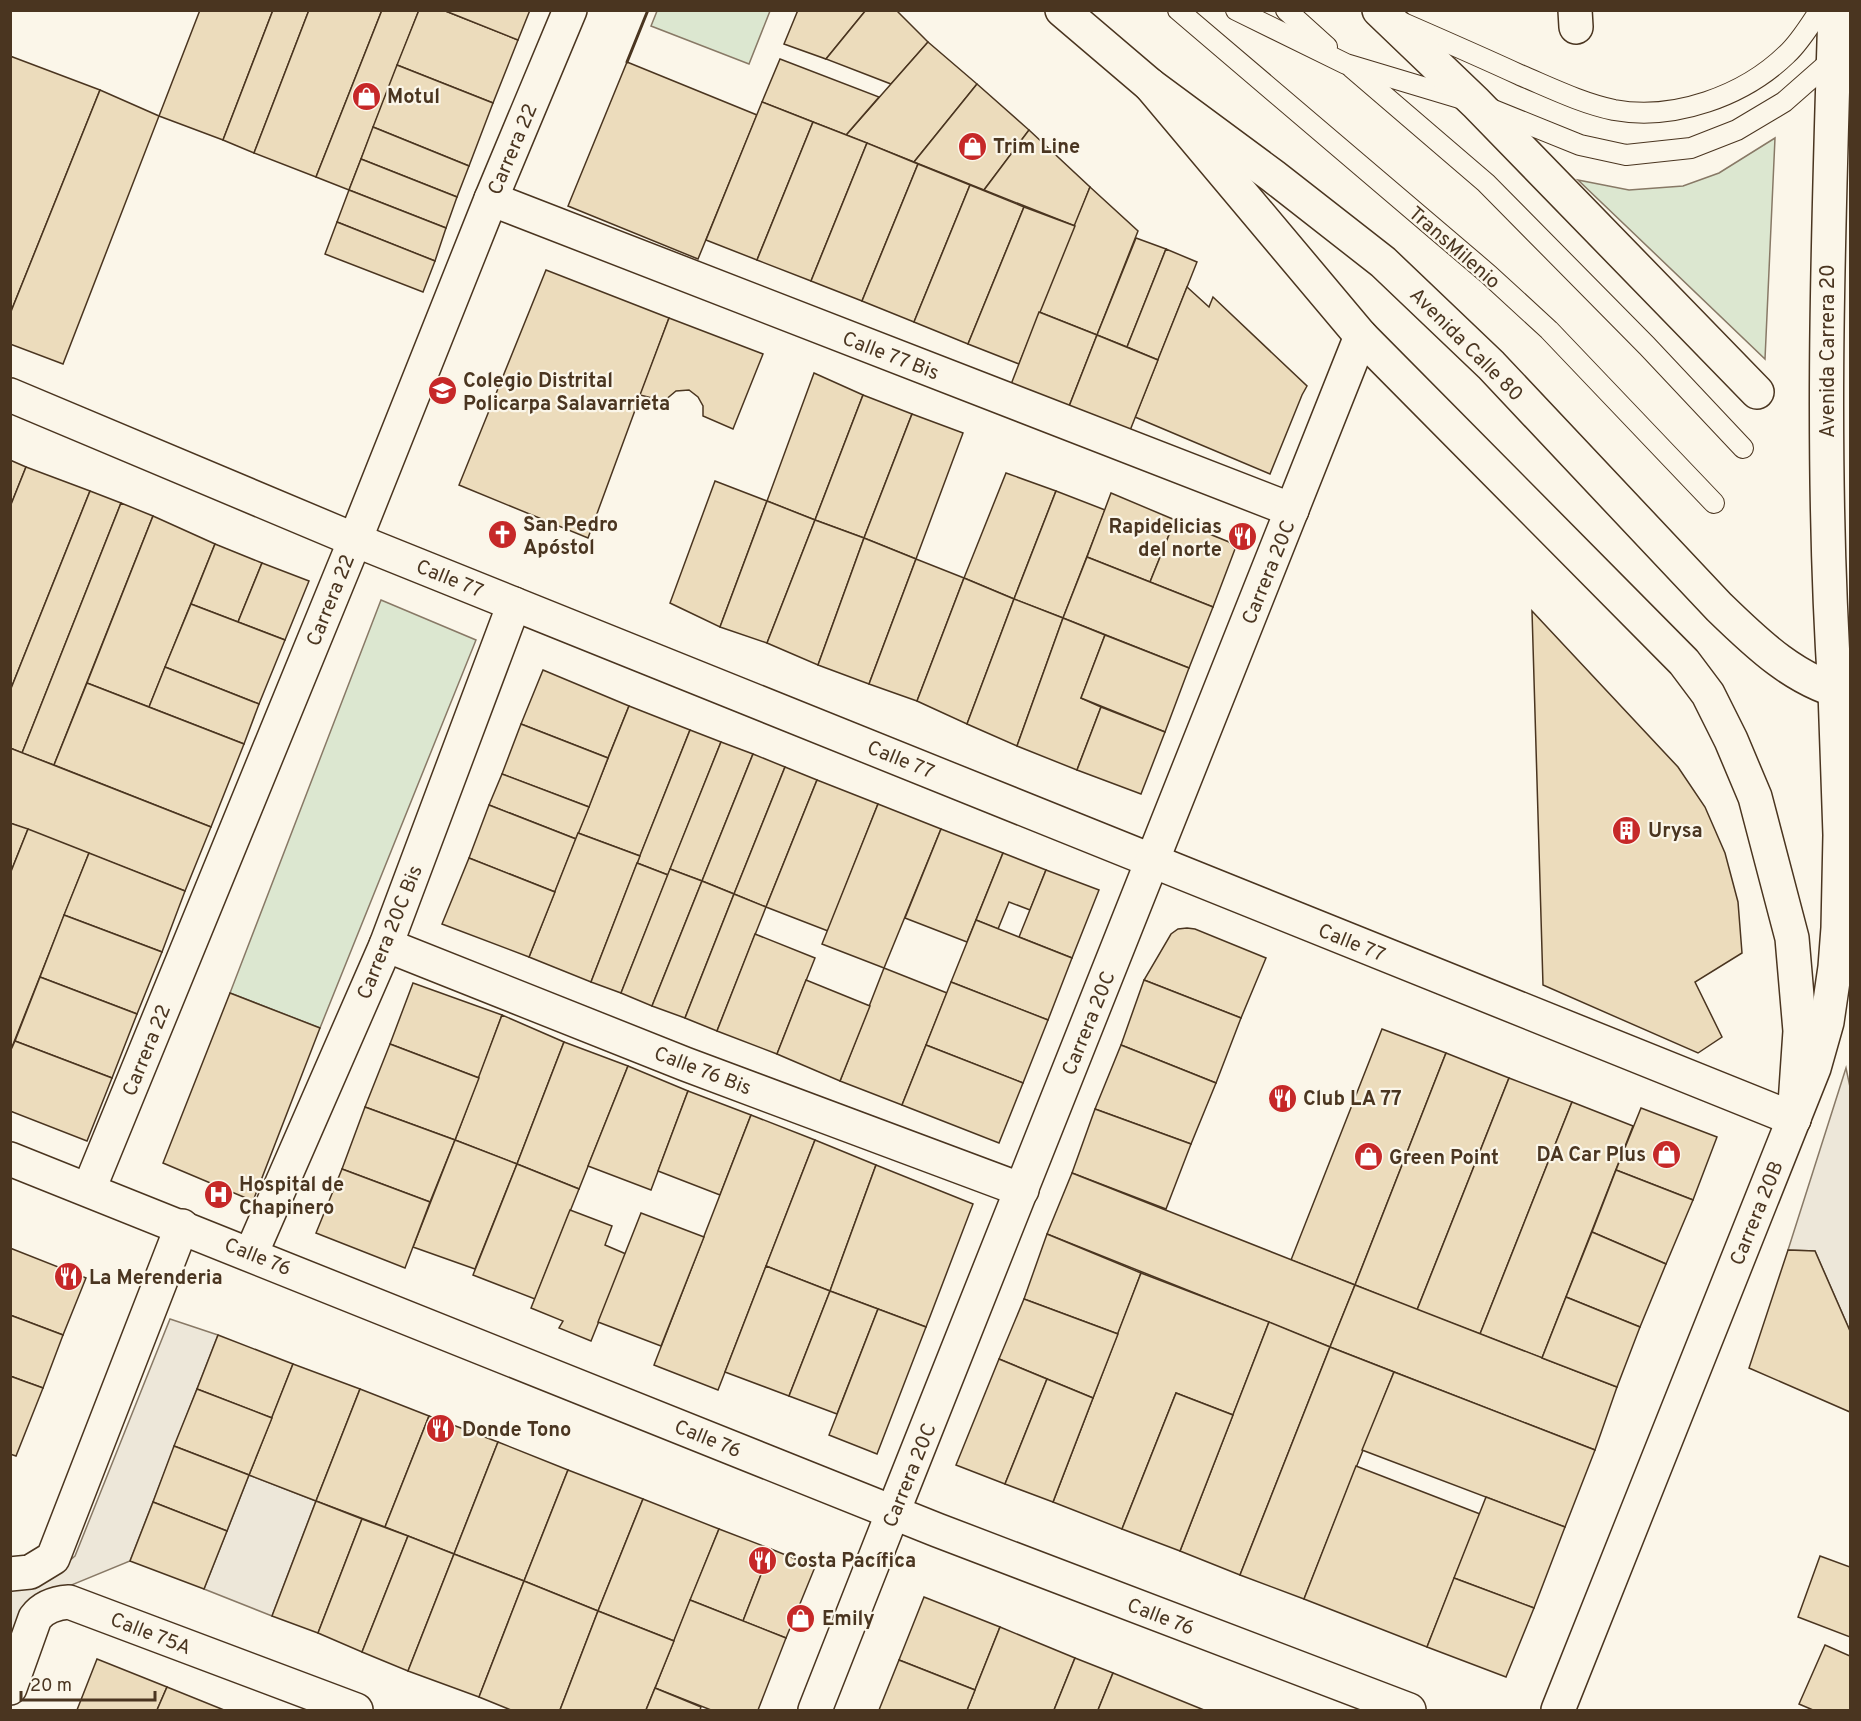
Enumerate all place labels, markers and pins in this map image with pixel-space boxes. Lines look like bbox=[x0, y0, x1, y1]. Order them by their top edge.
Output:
shop icon: Motul bbox=[350, 80, 382, 112]
place label: Motul bbox=[387, 85, 440, 111]
shop icon: Trim Line bbox=[956, 130, 988, 162]
place label: Trim Line bbox=[993, 135, 1080, 161]
place label: Colegio Distrital Policarpa Salavarrieta bbox=[463, 369, 670, 418]
school or university icon: Colegio Distrital Policarpa Salavarrieta bbox=[426, 375, 458, 407]
place label: San Pedro Apóstol bbox=[523, 513, 618, 562]
place label: Rapidelicias del norte bbox=[1109, 515, 1222, 564]
church icon: San Pedro Apóstol bbox=[486, 519, 518, 551]
restaurant icon: Rapidelicias del norte bbox=[1227, 521, 1259, 553]
building icon: Urysa bbox=[1611, 814, 1643, 846]
place label: Urysa bbox=[1648, 819, 1703, 845]
restaurant icon: Club LA 77 bbox=[1266, 1082, 1298, 1114]
place label: Club LA 77 bbox=[1303, 1087, 1402, 1113]
shop icon: DA Car Plus bbox=[1651, 1138, 1683, 1170]
shop icon: Green Point bbox=[1352, 1141, 1384, 1173]
place label: DA Car Plus bbox=[1536, 1143, 1646, 1169]
place label: Green Point bbox=[1389, 1146, 1499, 1172]
place label: Hospital de Chapinero bbox=[239, 1173, 344, 1222]
hospital icon: Hospital de Chapinero bbox=[202, 1179, 234, 1211]
restaurant icon: La Merenderia bbox=[52, 1261, 84, 1293]
place label: La Merenderia bbox=[89, 1266, 223, 1292]
restaurant icon: Donde Tono bbox=[425, 1413, 457, 1445]
place label: Donde Tono bbox=[462, 1418, 571, 1444]
restaurant icon: Costa Pacífica bbox=[747, 1544, 779, 1576]
place label: Costa Pacífica bbox=[784, 1549, 916, 1575]
shop icon: Emily bbox=[785, 1602, 817, 1634]
place label: Emily bbox=[822, 1607, 875, 1633]

